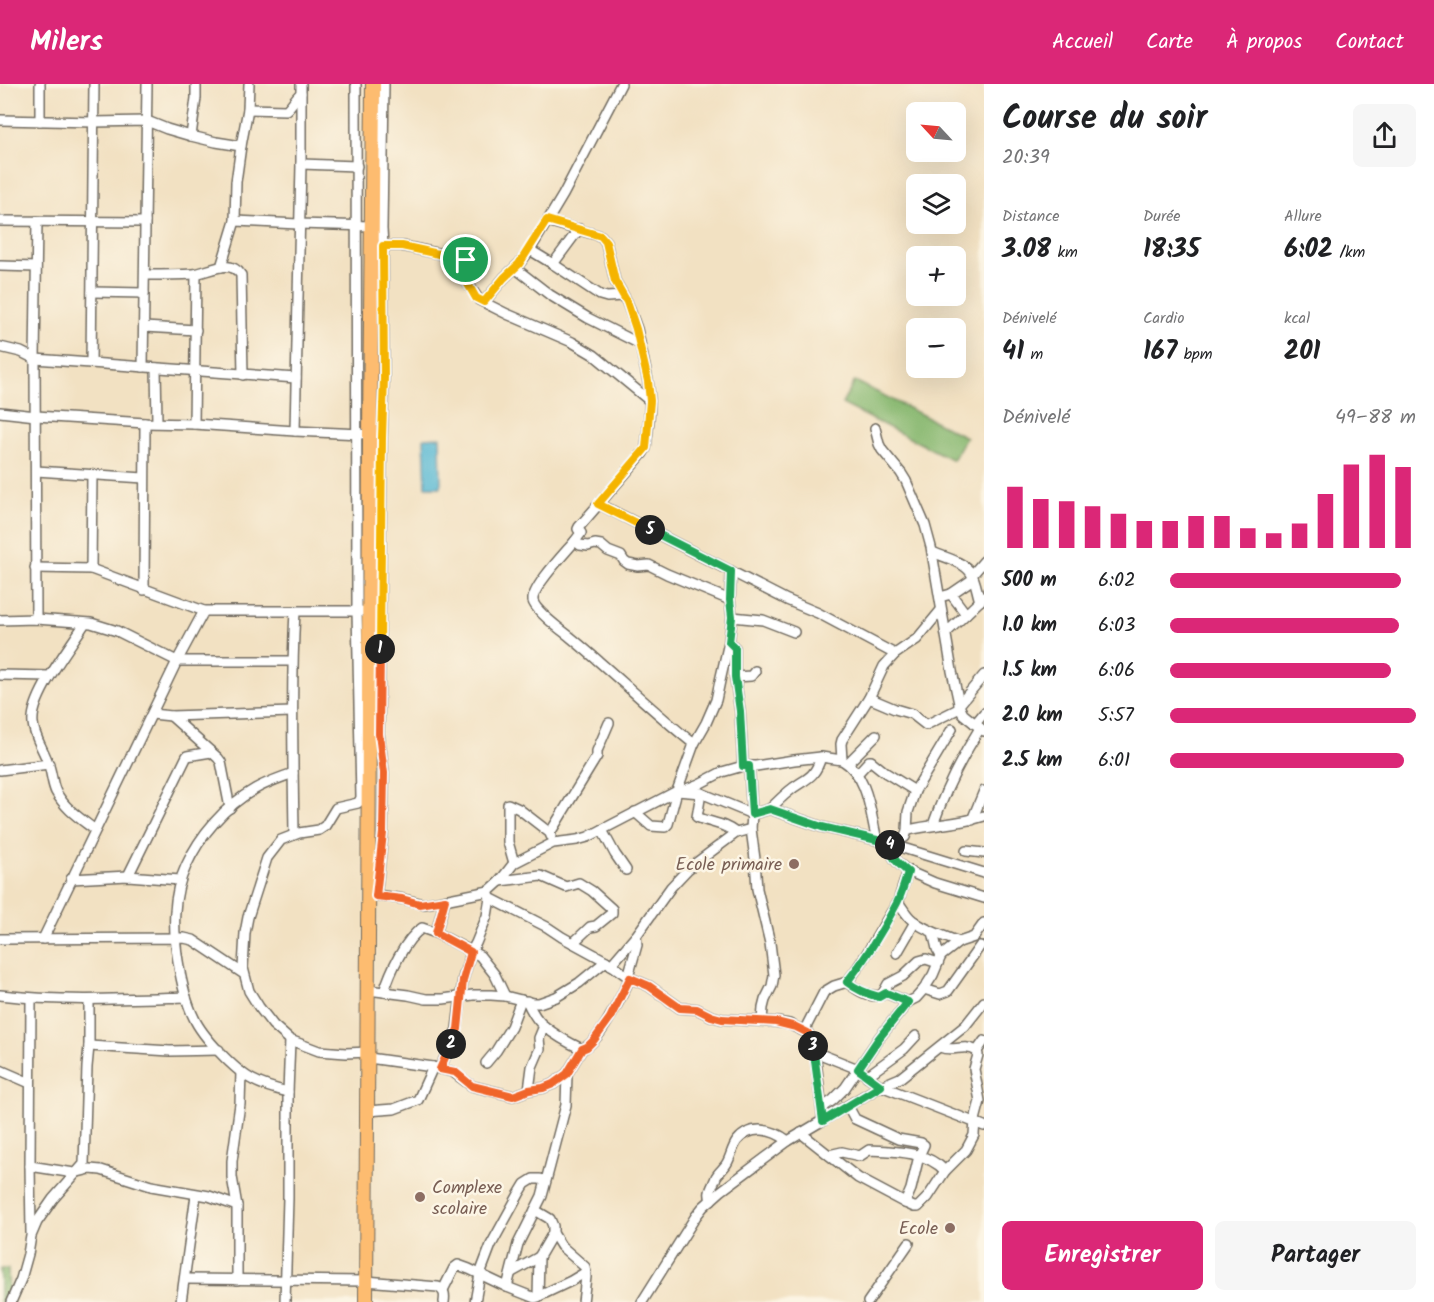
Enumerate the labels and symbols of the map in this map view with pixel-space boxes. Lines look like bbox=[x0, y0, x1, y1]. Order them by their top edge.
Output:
north arrow bbox=[906, 102, 966, 162]
pin bbox=[440, 234, 491, 285]
pin: 5 bbox=[635, 515, 665, 545]
pin: 1 bbox=[365, 634, 395, 664]
pin: 4 bbox=[875, 830, 905, 860]
place label: Ecole primaire bbox=[676, 851, 782, 880]
marker: Ecole primaire bbox=[787, 857, 801, 871]
pin: 2 bbox=[436, 1029, 466, 1059]
pin: 3 bbox=[798, 1031, 828, 1061]
place label: Complexe scolaire bbox=[432, 1174, 502, 1224]
marker: Complexe scolaire bbox=[413, 1190, 427, 1204]
place label: Ecole bbox=[899, 1215, 938, 1244]
marker: Ecole bbox=[943, 1221, 957, 1235]

